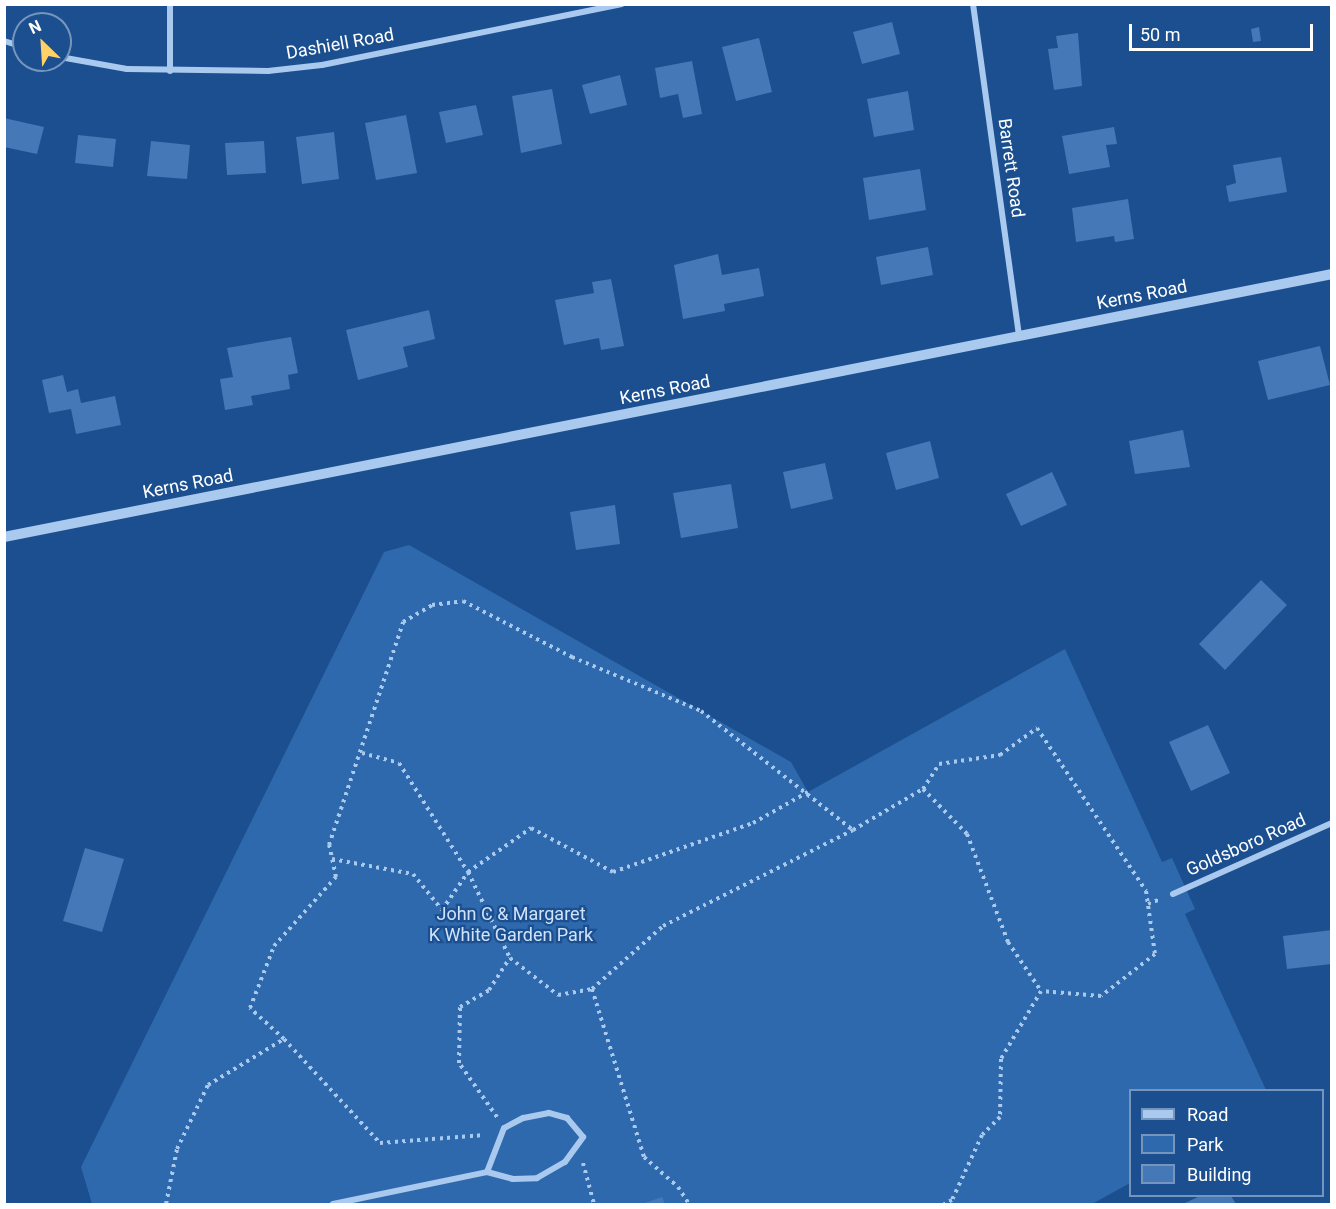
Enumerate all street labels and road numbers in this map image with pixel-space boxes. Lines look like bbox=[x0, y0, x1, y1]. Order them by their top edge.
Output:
street label: Dashiell Road bbox=[284, 24, 396, 64]
street label: Barrett Road bbox=[993, 117, 1029, 219]
street label: Kerns Road bbox=[1095, 276, 1189, 314]
street label: Kerns Road bbox=[618, 371, 712, 409]
street label: Kerns Road bbox=[141, 465, 235, 503]
street label: Goldsboro Road bbox=[1183, 809, 1309, 881]

